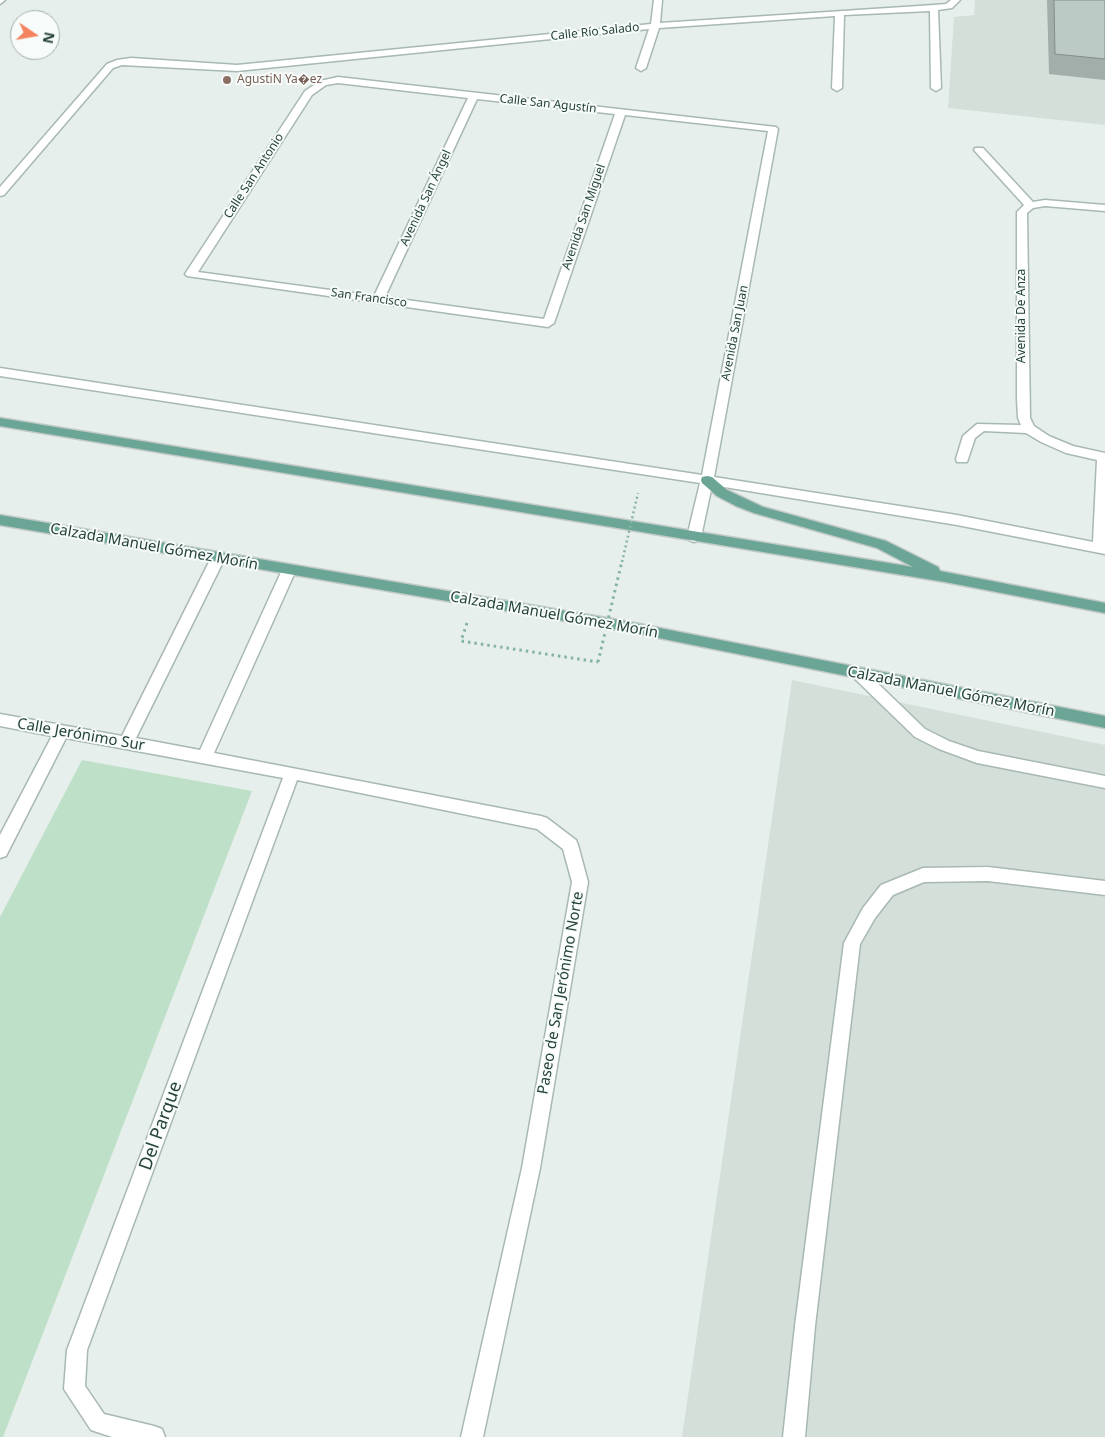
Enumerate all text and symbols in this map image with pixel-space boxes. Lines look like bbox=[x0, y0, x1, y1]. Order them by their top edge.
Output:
north arrow bbox=[10, 10, 60, 60]
street label: Calle Río Salado bbox=[550, 20, 640, 44]
text: N bbox=[39, 30, 60, 46]
place label: AgustiN Ya�ez bbox=[237, 73, 322, 87]
marker: AgustiN Ya�ez bbox=[221, 74, 233, 86]
street label: Calle San Agustín bbox=[499, 92, 597, 116]
street label: Calle San Antonio bbox=[221, 131, 287, 221]
street label: Avenida San Ángel bbox=[397, 148, 455, 248]
street label: Avenida San Miguel bbox=[559, 162, 609, 272]
street label: Avenida De Anza bbox=[1015, 269, 1029, 363]
street label: Avenida San Juan bbox=[719, 284, 751, 382]
street label: San Francisco bbox=[330, 286, 408, 310]
street label: Calzada Manuel Gómez Morín bbox=[49, 520, 259, 574]
street label: Calzada Manuel Gómez Morín bbox=[449, 588, 659, 642]
street label: Calzada Manuel Gómez Morín bbox=[846, 663, 1056, 721]
street label: Calle Jerónimo Sur bbox=[16, 715, 146, 755]
street label: Paseo de San Jerónimo Norte bbox=[534, 890, 588, 1096]
street label: Del Parque bbox=[135, 1079, 187, 1173]

